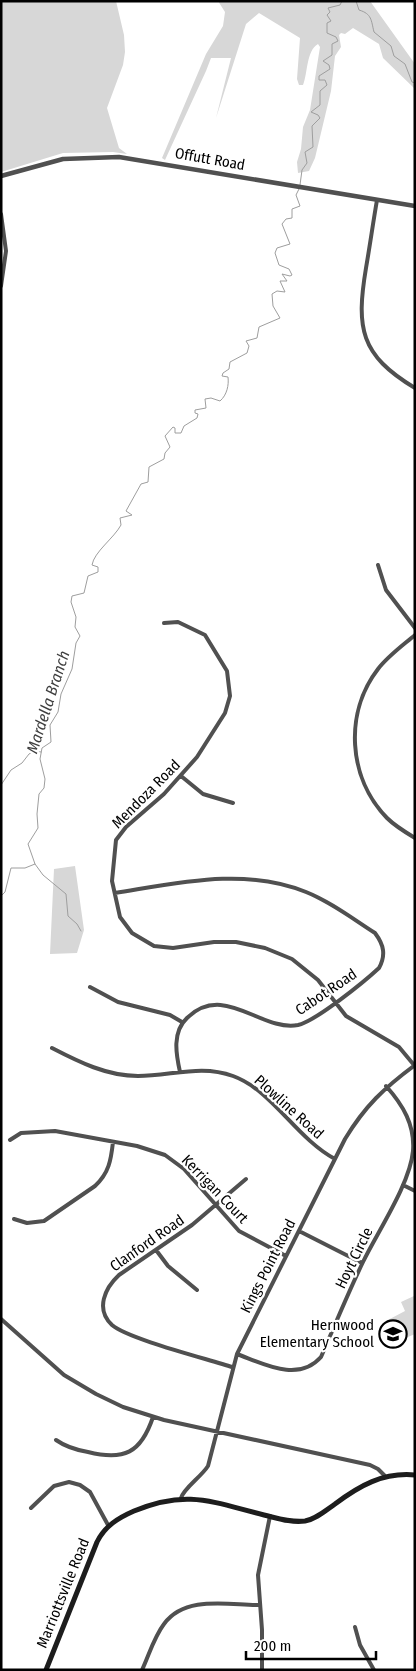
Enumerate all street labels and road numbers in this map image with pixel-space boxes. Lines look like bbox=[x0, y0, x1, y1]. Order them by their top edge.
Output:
street label: Offutt Road bbox=[174, 144, 246, 174]
street label: Mendoza Road bbox=[108, 756, 184, 832]
street label: Cabot Road bbox=[292, 965, 360, 1019]
street label: Plowline Road bbox=[251, 1071, 327, 1143]
street label: Kerrigan Court bbox=[178, 1151, 252, 1227]
street label: Clanford Road bbox=[106, 1211, 188, 1275]
street label: Kings Point Road bbox=[237, 1216, 299, 1316]
street label: Hoyt Circle bbox=[331, 1224, 377, 1292]
street label: Marriottsville Road bbox=[33, 1536, 93, 1650]

